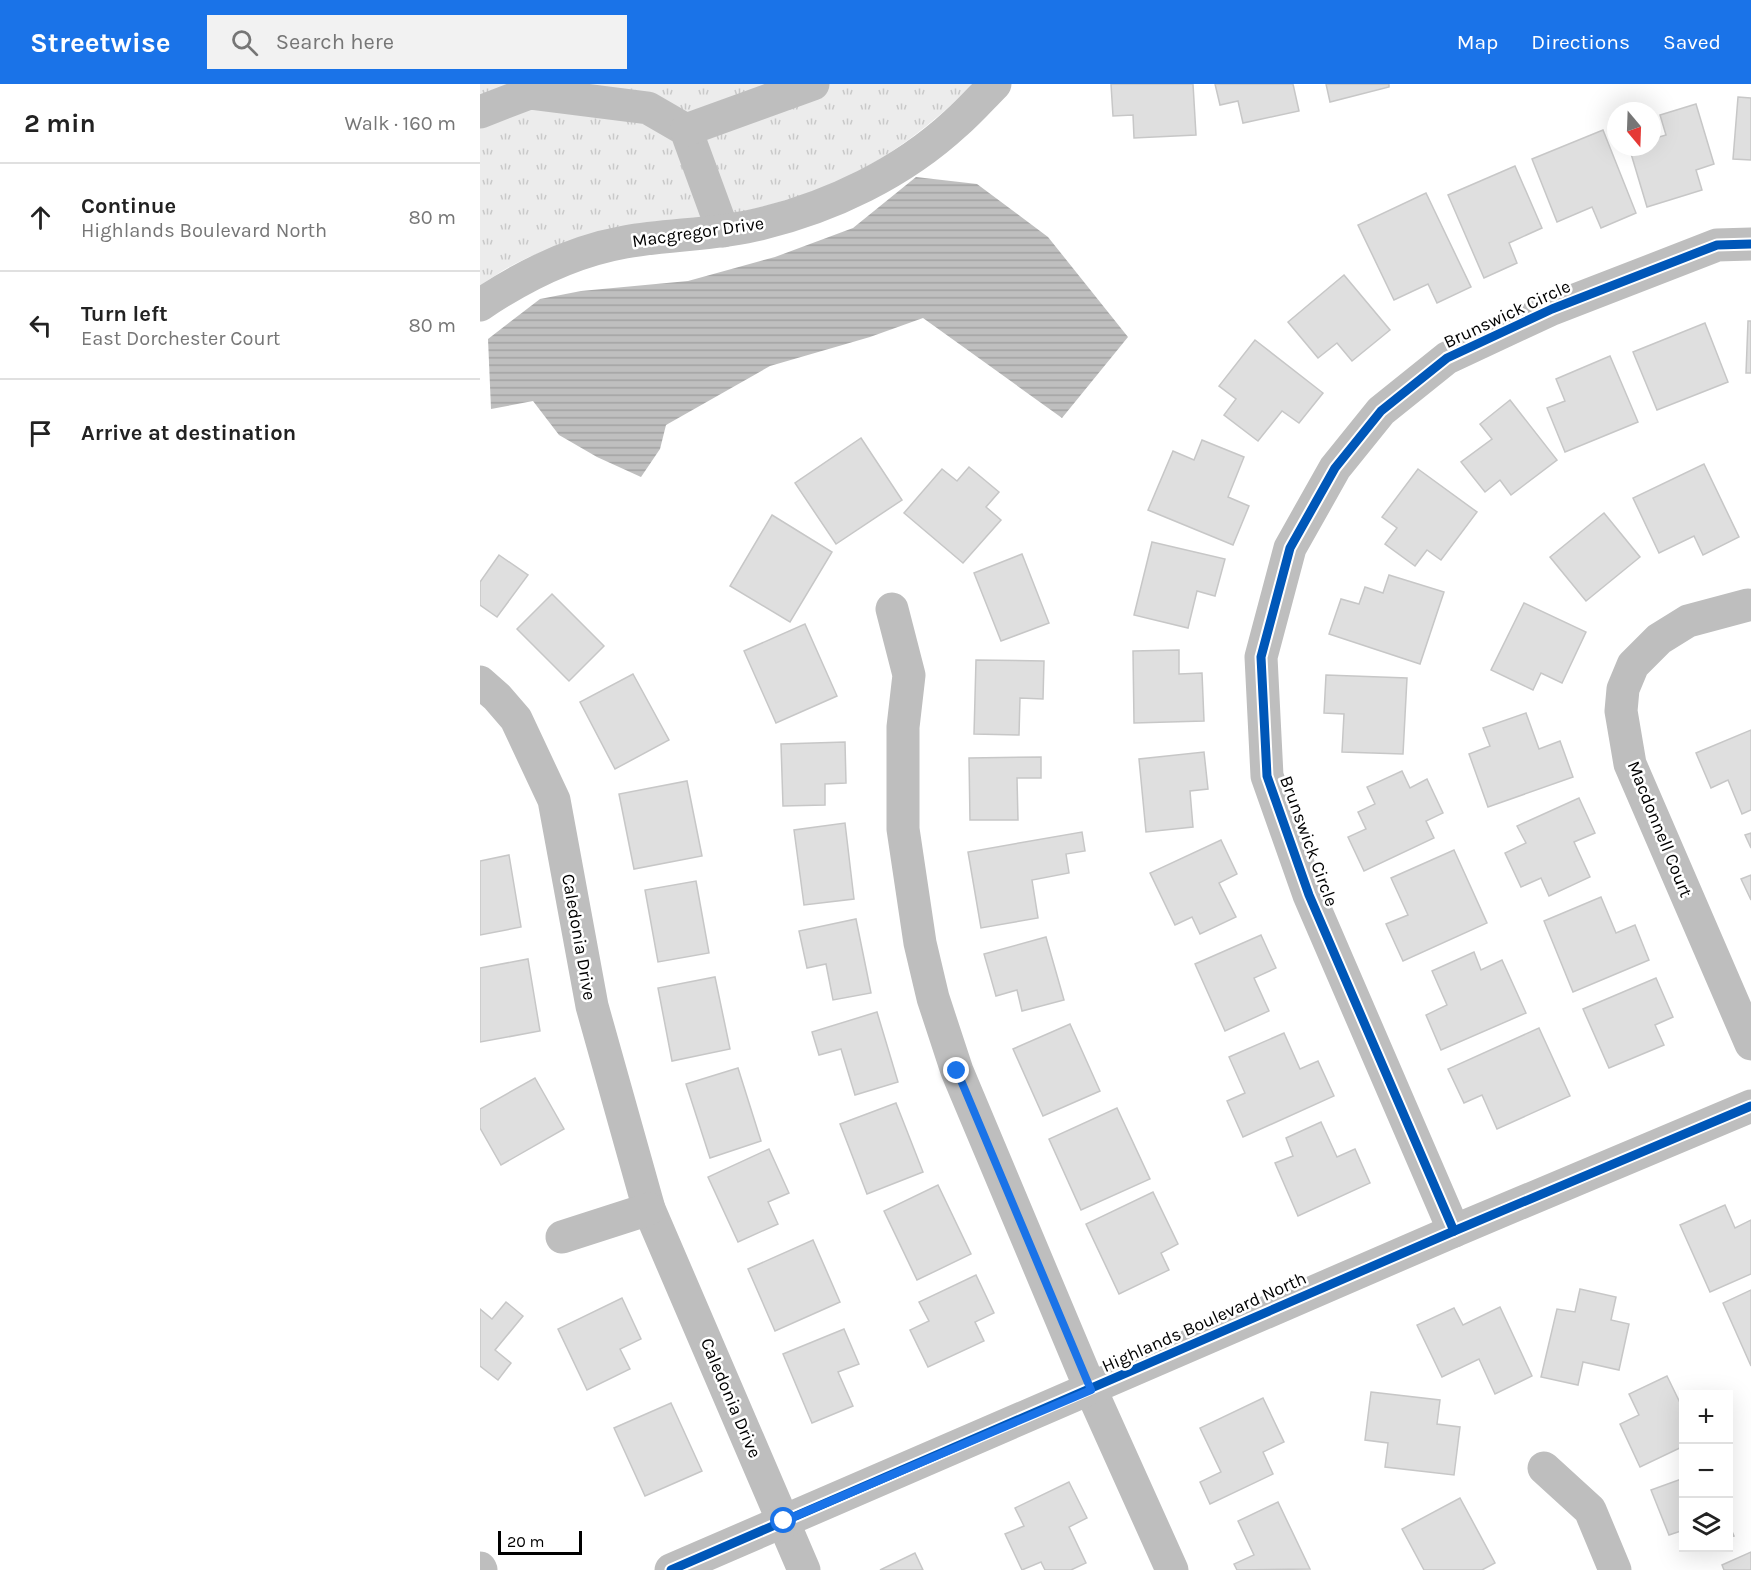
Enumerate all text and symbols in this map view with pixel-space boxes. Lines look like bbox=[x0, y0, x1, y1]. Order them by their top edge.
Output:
search box bbox=[207, 15, 627, 69]
text: Streetwise bbox=[30, 26, 171, 59]
icon: search bbox=[228, 26, 261, 59]
text: Search here bbox=[276, 29, 394, 55]
text: Map bbox=[1457, 30, 1498, 54]
text: Directions bbox=[1531, 30, 1630, 54]
text: Saved bbox=[1663, 30, 1721, 54]
north arrow bbox=[1607, 102, 1661, 156]
text: 2 min bbox=[24, 108, 96, 139]
text: Walk · 160 m bbox=[344, 112, 456, 135]
text: Continue bbox=[81, 193, 176, 219]
icon: ahead bbox=[24, 201, 57, 234]
text: 80 m bbox=[408, 206, 456, 229]
street label: Macgregor Drive bbox=[631, 212, 765, 252]
text: Highlands Boulevard North bbox=[81, 219, 327, 242]
street label: Brunswick Circle bbox=[1440, 275, 1574, 353]
text: Turn left bbox=[81, 301, 168, 327]
icon: left bbox=[24, 309, 57, 342]
text: 80 m bbox=[408, 314, 456, 337]
text: East Dorchester Court bbox=[81, 327, 280, 350]
icon: arrive bbox=[24, 417, 57, 450]
text: Arrive at destination bbox=[81, 420, 296, 446]
street label: Macdonnell Court bbox=[1623, 758, 1698, 901]
street label: Brunswick Circle bbox=[1275, 773, 1343, 909]
street label: Caledonia Drive bbox=[557, 872, 601, 1002]
route end bbox=[943, 1057, 969, 1083]
street label: Highlands Boulevard North bbox=[1098, 1267, 1310, 1377]
street label: Caledonia Drive bbox=[696, 1335, 766, 1461]
map controls bbox=[1679, 1390, 1733, 1552]
button: + bbox=[1679, 1390, 1733, 1444]
button: − bbox=[1679, 1444, 1733, 1498]
button: layers bbox=[1679, 1498, 1733, 1552]
route start bbox=[770, 1507, 796, 1533]
scale bar bbox=[498, 1528, 582, 1556]
text: 20 m bbox=[507, 1532, 545, 1551]

